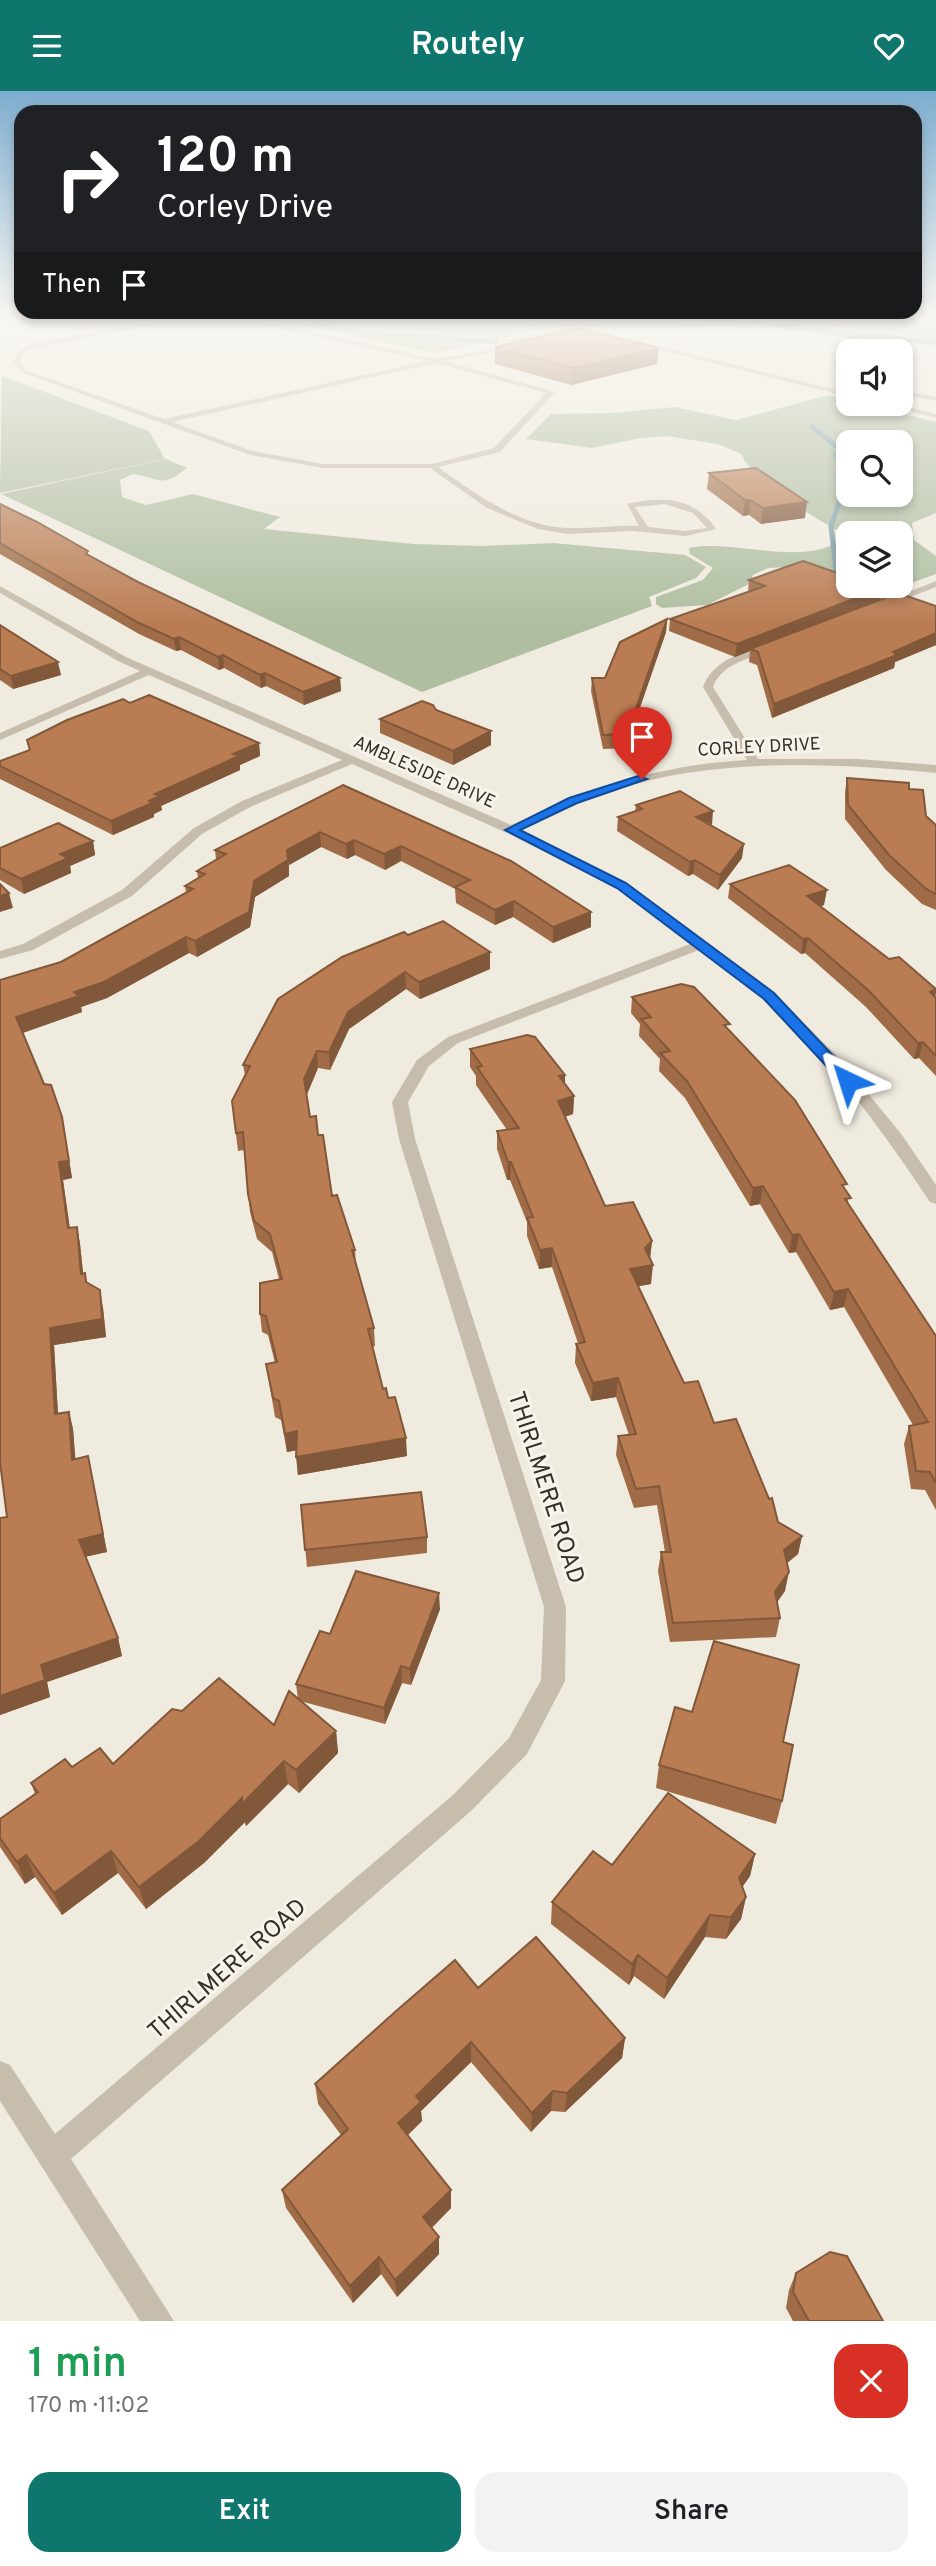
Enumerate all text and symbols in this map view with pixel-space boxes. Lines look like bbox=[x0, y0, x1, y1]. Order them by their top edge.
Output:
text: Routely bbox=[411, 26, 525, 66]
icon: menu bbox=[28, 27, 66, 65]
icon: heart bbox=[870, 27, 908, 65]
text: 120 m bbox=[157, 128, 294, 190]
icon: right bbox=[42, 133, 133, 224]
text: Corley Drive bbox=[157, 189, 333, 229]
icon: arrive bbox=[115, 266, 153, 304]
text: Then bbox=[42, 269, 101, 302]
map controls bbox=[836, 339, 913, 598]
button: sound bbox=[836, 339, 913, 416]
button: search bbox=[836, 430, 913, 507]
button: layers bbox=[836, 521, 913, 598]
pin bbox=[612, 707, 672, 779]
icon: arrive bbox=[623, 718, 661, 756]
street label: AMBLESIDE DRIVE bbox=[349, 731, 499, 815]
street label: CORLEY DRIVE bbox=[697, 733, 821, 763]
position arrow bbox=[811, 1044, 885, 1118]
street label: THIRLMERE ROAD bbox=[500, 1388, 590, 1588]
street label: THIRLMERE ROAD bbox=[142, 1893, 314, 2047]
text: 1 min bbox=[28, 2339, 127, 2392]
button: close bbox=[834, 2344, 908, 2418]
text: 170 m · 11:02 bbox=[28, 2392, 149, 2421]
button: Exit bbox=[28, 2472, 461, 2552]
button: Share bbox=[475, 2472, 908, 2552]

